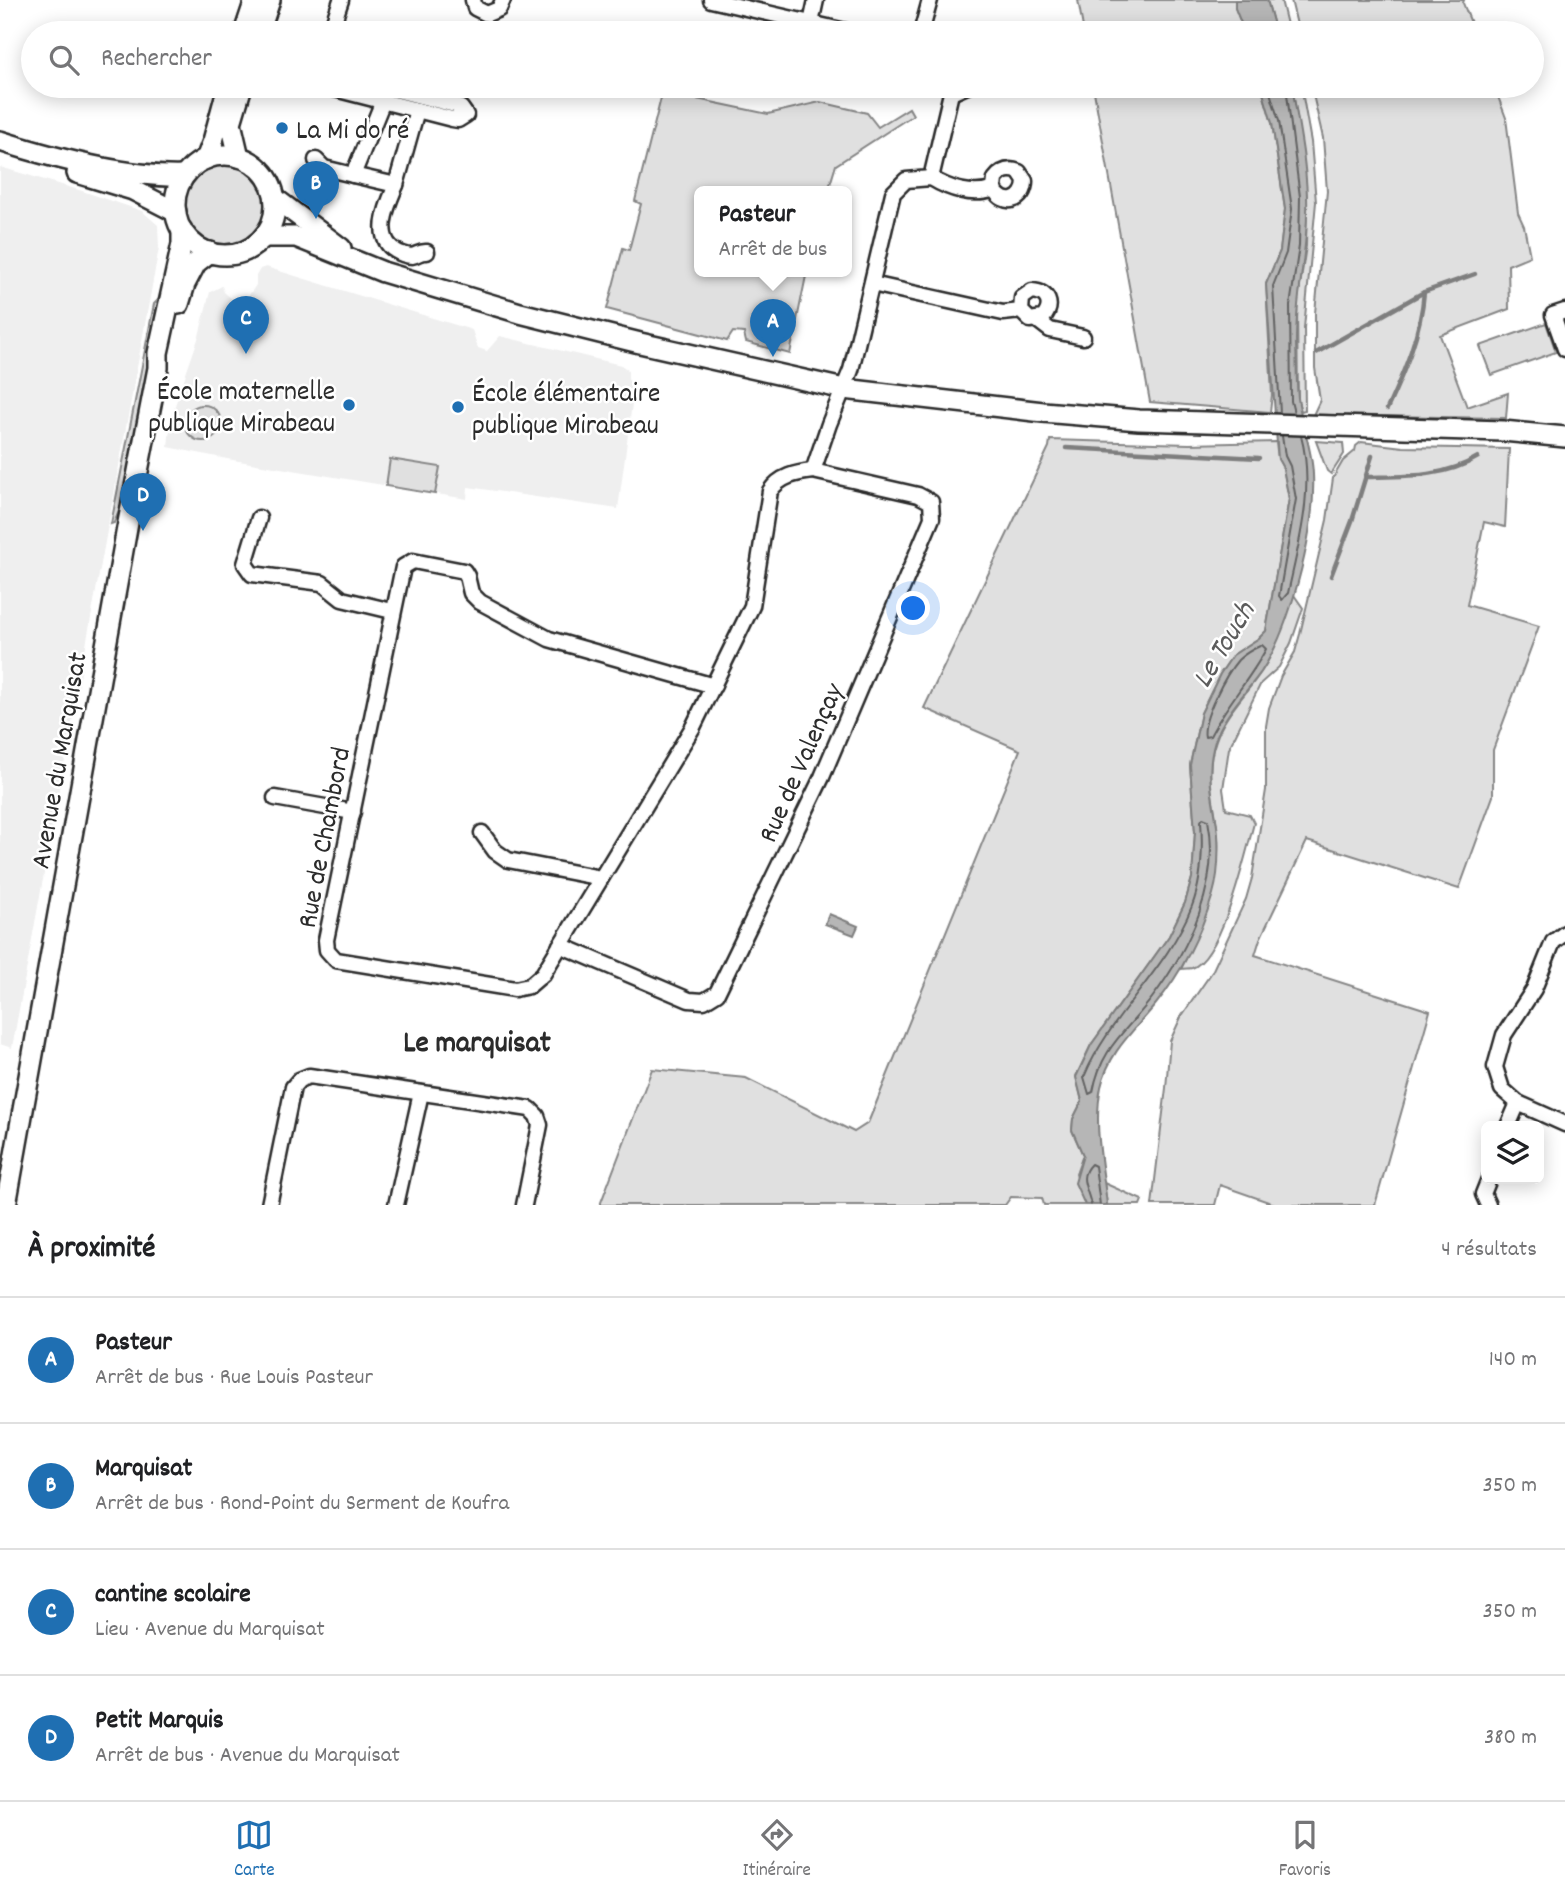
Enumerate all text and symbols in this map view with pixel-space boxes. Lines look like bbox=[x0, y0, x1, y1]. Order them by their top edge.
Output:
search box bbox=[21, 21, 1544, 98]
icon: search bbox=[45, 41, 83, 79]
text: Rechercher bbox=[101, 41, 212, 78]
place label: La Mi do ré bbox=[296, 113, 409, 153]
marker: La Mi do ré bbox=[274, 120, 290, 136]
pin: B bbox=[293, 161, 339, 219]
popup bbox=[694, 186, 852, 277]
text: Pasteur bbox=[718, 197, 795, 234]
text: Arrêt de bus bbox=[718, 234, 828, 267]
pin: C bbox=[223, 296, 269, 354]
pin: A bbox=[750, 299, 796, 357]
place label: École maternelle publique Mirabeau bbox=[148, 374, 335, 446]
place label: École élémentaire publique Mirabeau bbox=[472, 376, 660, 448]
marker: École maternelle publique Mirabeau bbox=[341, 397, 357, 413]
marker: École élémentaire publique Mirabeau bbox=[450, 399, 466, 415]
pin: D bbox=[120, 473, 166, 531]
your location bbox=[896, 591, 930, 625]
water label: Le Touch bbox=[1183, 594, 1269, 698]
street label: Avenue du Marquisat bbox=[23, 649, 101, 872]
street label: Rue de Valençay bbox=[751, 677, 857, 850]
street label: Rue de Chambord bbox=[290, 744, 364, 932]
district label: Le marquisat bbox=[403, 1024, 551, 1067]
map controls bbox=[1481, 1121, 1544, 1184]
button: layers bbox=[1481, 1121, 1544, 1184]
text: À proximité bbox=[28, 1229, 155, 1272]
text: 4 résultats bbox=[1441, 1234, 1537, 1267]
text: Pasteur bbox=[95, 1325, 172, 1362]
text: A bbox=[45, 1344, 57, 1377]
text: 140 m bbox=[1489, 1344, 1537, 1377]
text: Arrêt de bus · Rue Louis Pasteur bbox=[95, 1362, 373, 1395]
text: Marquisat bbox=[95, 1451, 192, 1488]
text: B bbox=[46, 1470, 56, 1503]
text: 350 m bbox=[1483, 1470, 1537, 1503]
text: Arrêt de bus · Rond-Point du Serment de Koufra bbox=[95, 1488, 509, 1521]
text: cantine scolaire bbox=[95, 1577, 251, 1614]
text: C bbox=[45, 1596, 57, 1629]
text: 350 m bbox=[1483, 1596, 1537, 1629]
text: Lieu · Avenue du Marquisat bbox=[95, 1614, 325, 1647]
text: Petit Marquis bbox=[95, 1703, 224, 1740]
text: D bbox=[45, 1722, 57, 1755]
text: 380 m bbox=[1484, 1722, 1537, 1755]
text: Arrêt de bus · Avenue du Marquisat bbox=[95, 1740, 400, 1773]
tab: Carte bbox=[234, 1816, 275, 1885]
tab: Itinéraire bbox=[743, 1816, 811, 1885]
tab: Favoris bbox=[1279, 1816, 1331, 1885]

